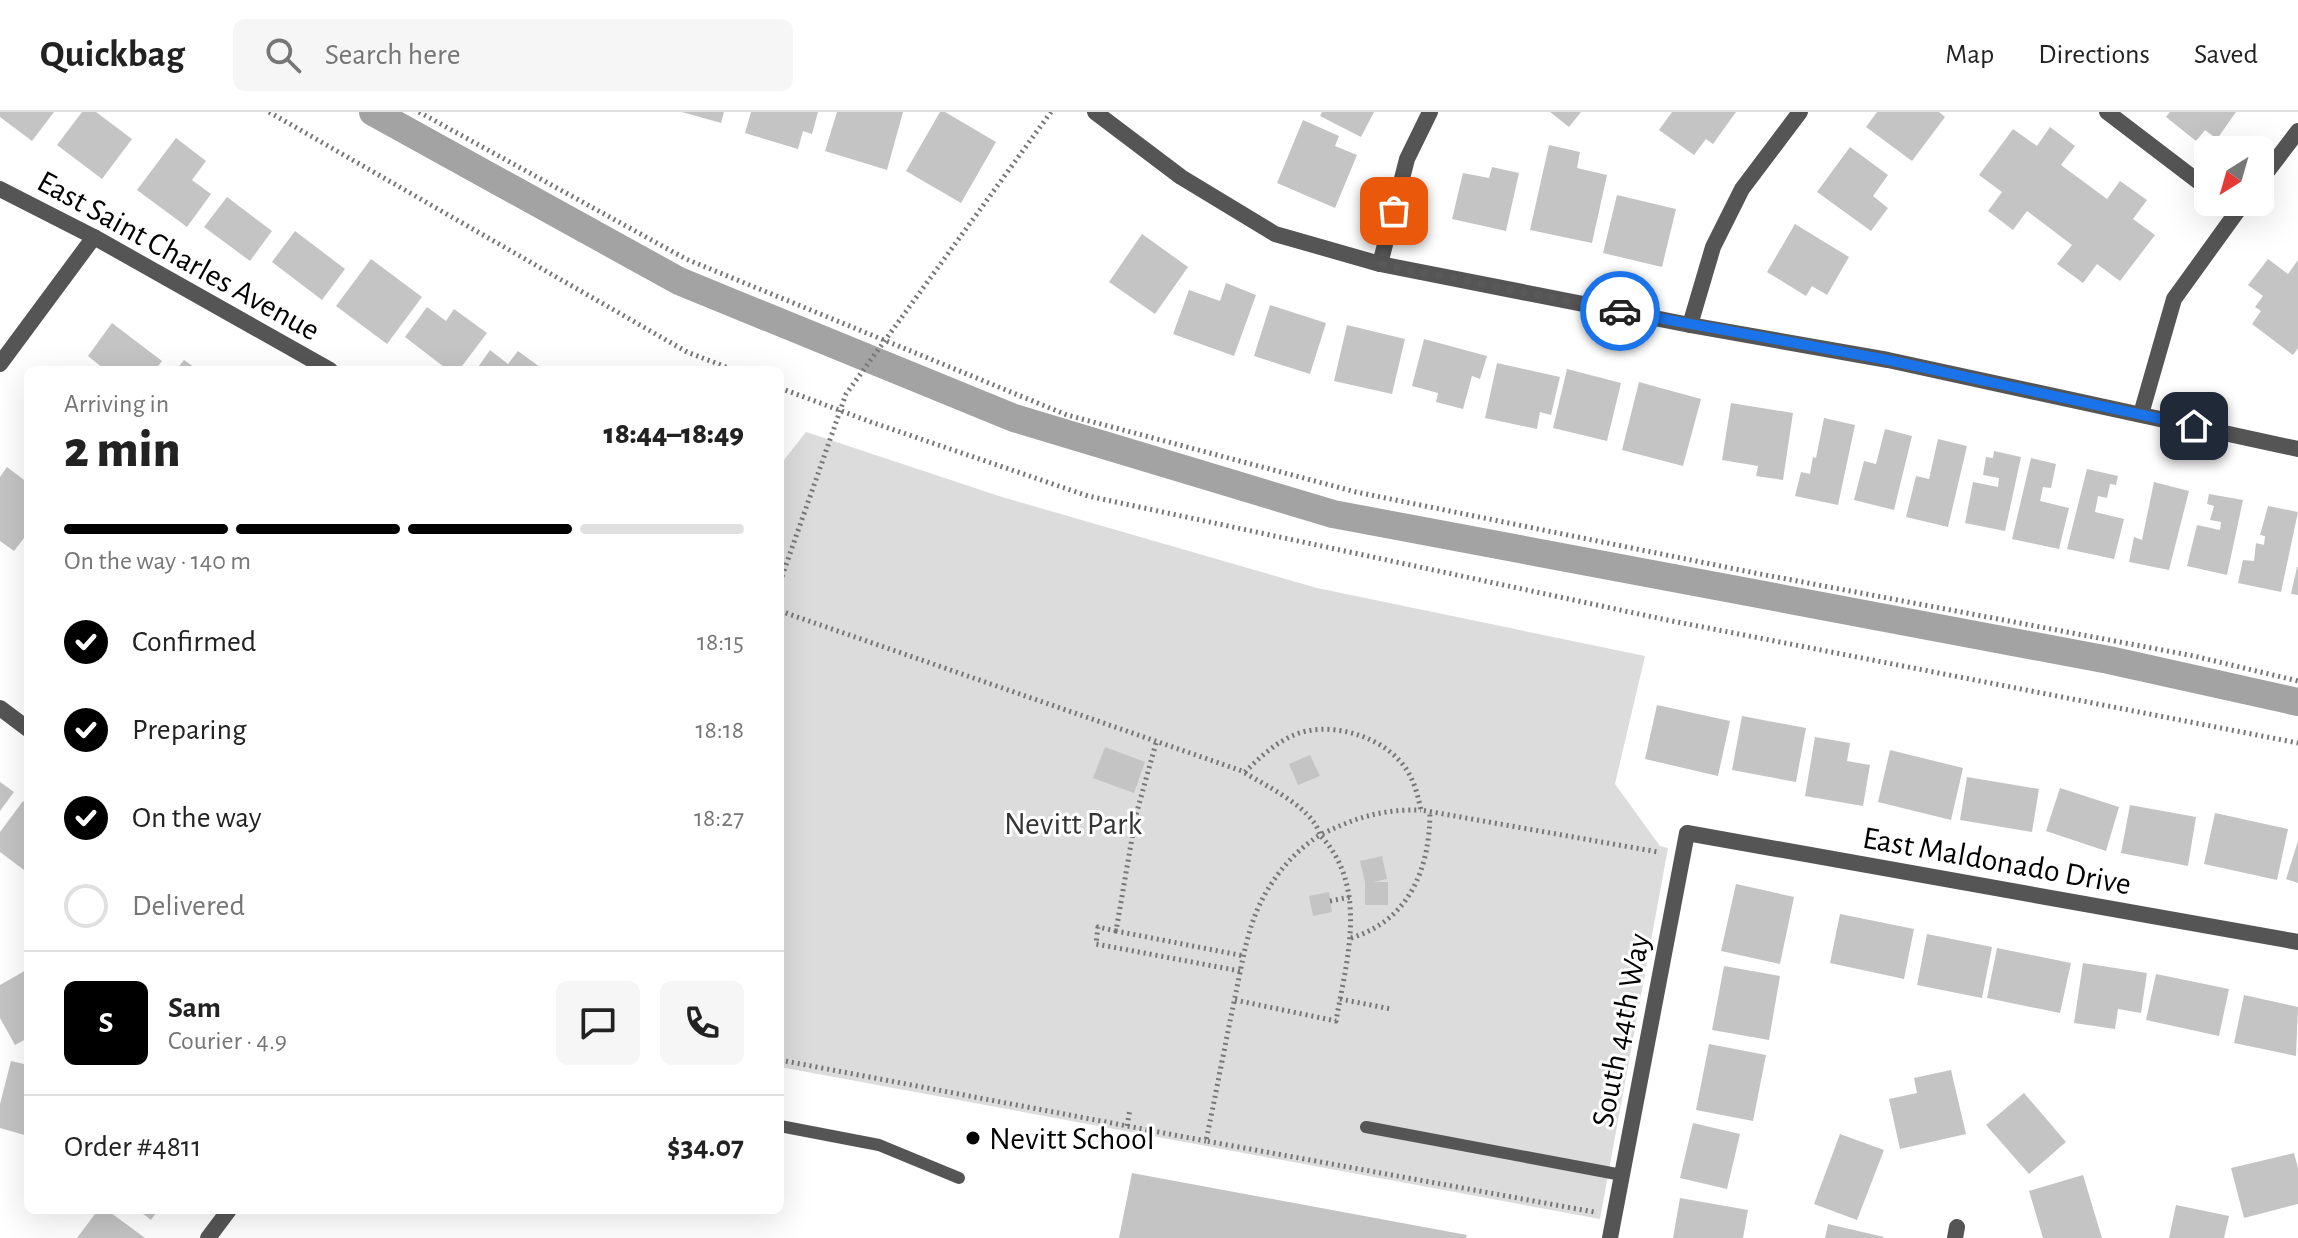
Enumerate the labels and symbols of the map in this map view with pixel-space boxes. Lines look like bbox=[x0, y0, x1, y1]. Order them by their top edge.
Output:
north arrow bbox=[2194, 136, 2274, 216]
street label: East Saint Charles Avenue bbox=[32, 165, 325, 347]
pin bbox=[1360, 177, 1428, 245]
courier bbox=[1580, 271, 1660, 351]
pin bbox=[2160, 392, 2228, 460]
park label: Nevitt Park bbox=[1004, 808, 1142, 840]
street label: East Maldonado Drive bbox=[1860, 822, 2133, 900]
street label: South 44th Way bbox=[1587, 930, 1655, 1130]
place label: Nevitt School bbox=[989, 1123, 1155, 1155]
marker: Nevitt School bbox=[964, 1129, 982, 1147]

